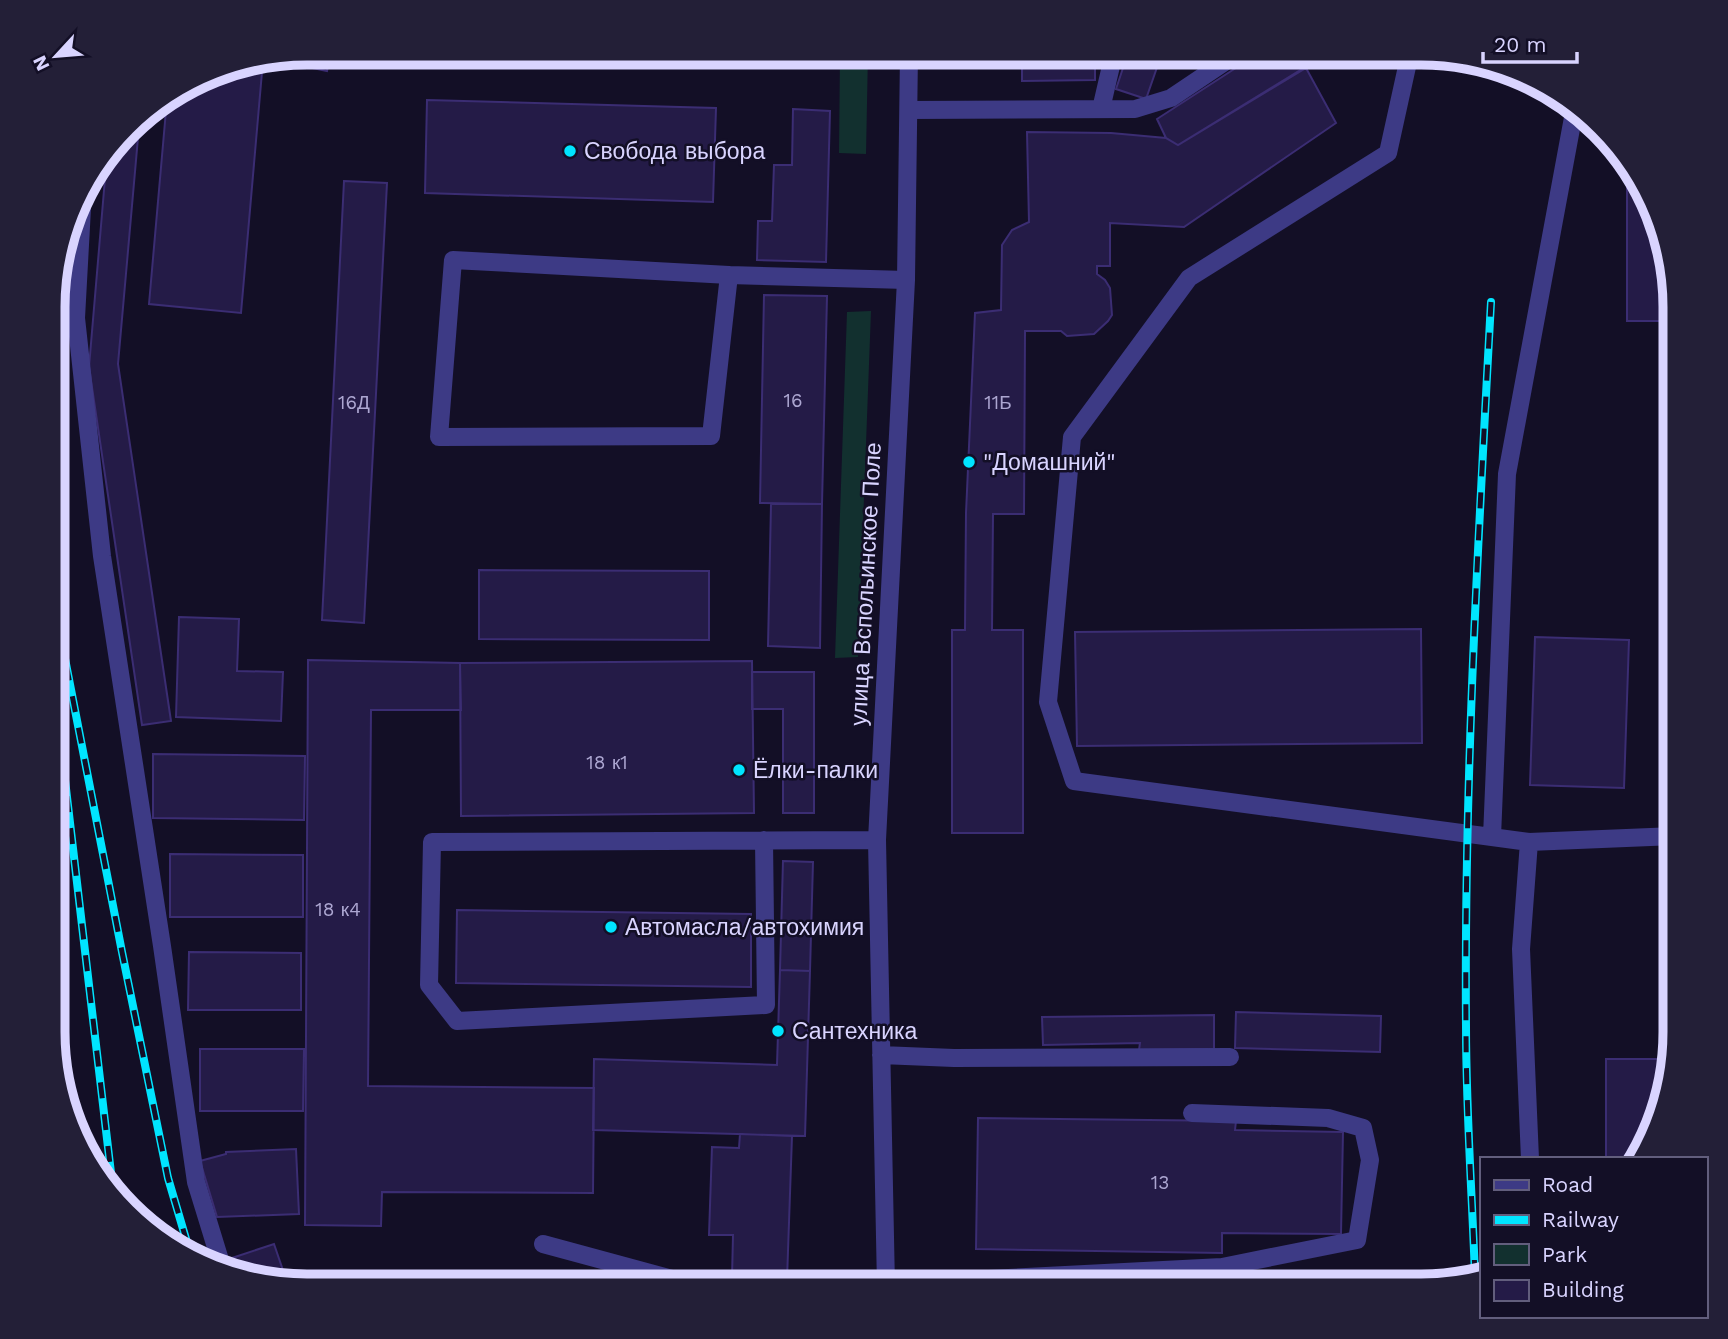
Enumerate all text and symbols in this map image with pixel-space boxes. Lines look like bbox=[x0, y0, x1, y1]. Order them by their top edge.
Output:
north arrow bbox=[21, 21, 91, 91]
scale bar bbox=[1483, 21, 1578, 65]
text: 20 m bbox=[1494, 32, 1546, 57]
text: N bbox=[28, 52, 55, 75]
place label: Свобода выбора bbox=[584, 138, 765, 165]
marker: Свобода выбора bbox=[562, 143, 578, 159]
house number: 16 bbox=[784, 389, 802, 412]
house number: 16Д bbox=[338, 391, 370, 414]
house number: 11Б bbox=[984, 391, 1012, 414]
street label: улица Вспольинское Поле bbox=[845, 442, 887, 726]
place label: "Домашний" bbox=[983, 449, 1116, 476]
marker: "Домашний" bbox=[961, 454, 977, 470]
house number: 18 к1 bbox=[586, 751, 628, 774]
place label: Ёлки-палки bbox=[753, 757, 878, 784]
marker: Ёлки-палки bbox=[731, 762, 747, 778]
house number: 18 к4 bbox=[315, 898, 361, 921]
place label: Автомасла/автохимия bbox=[625, 914, 864, 941]
marker: Автомасла/автохимия bbox=[603, 919, 619, 935]
place label: Сантехника bbox=[792, 1018, 918, 1045]
marker: Сантехника bbox=[770, 1023, 786, 1039]
legend bbox=[1480, 1157, 1707, 1318]
house number: 13 bbox=[1151, 1171, 1169, 1194]
text: Road bbox=[1542, 1172, 1593, 1197]
text: Railway bbox=[1542, 1207, 1619, 1232]
text: Park bbox=[1542, 1242, 1587, 1267]
text: Building bbox=[1542, 1277, 1624, 1302]

